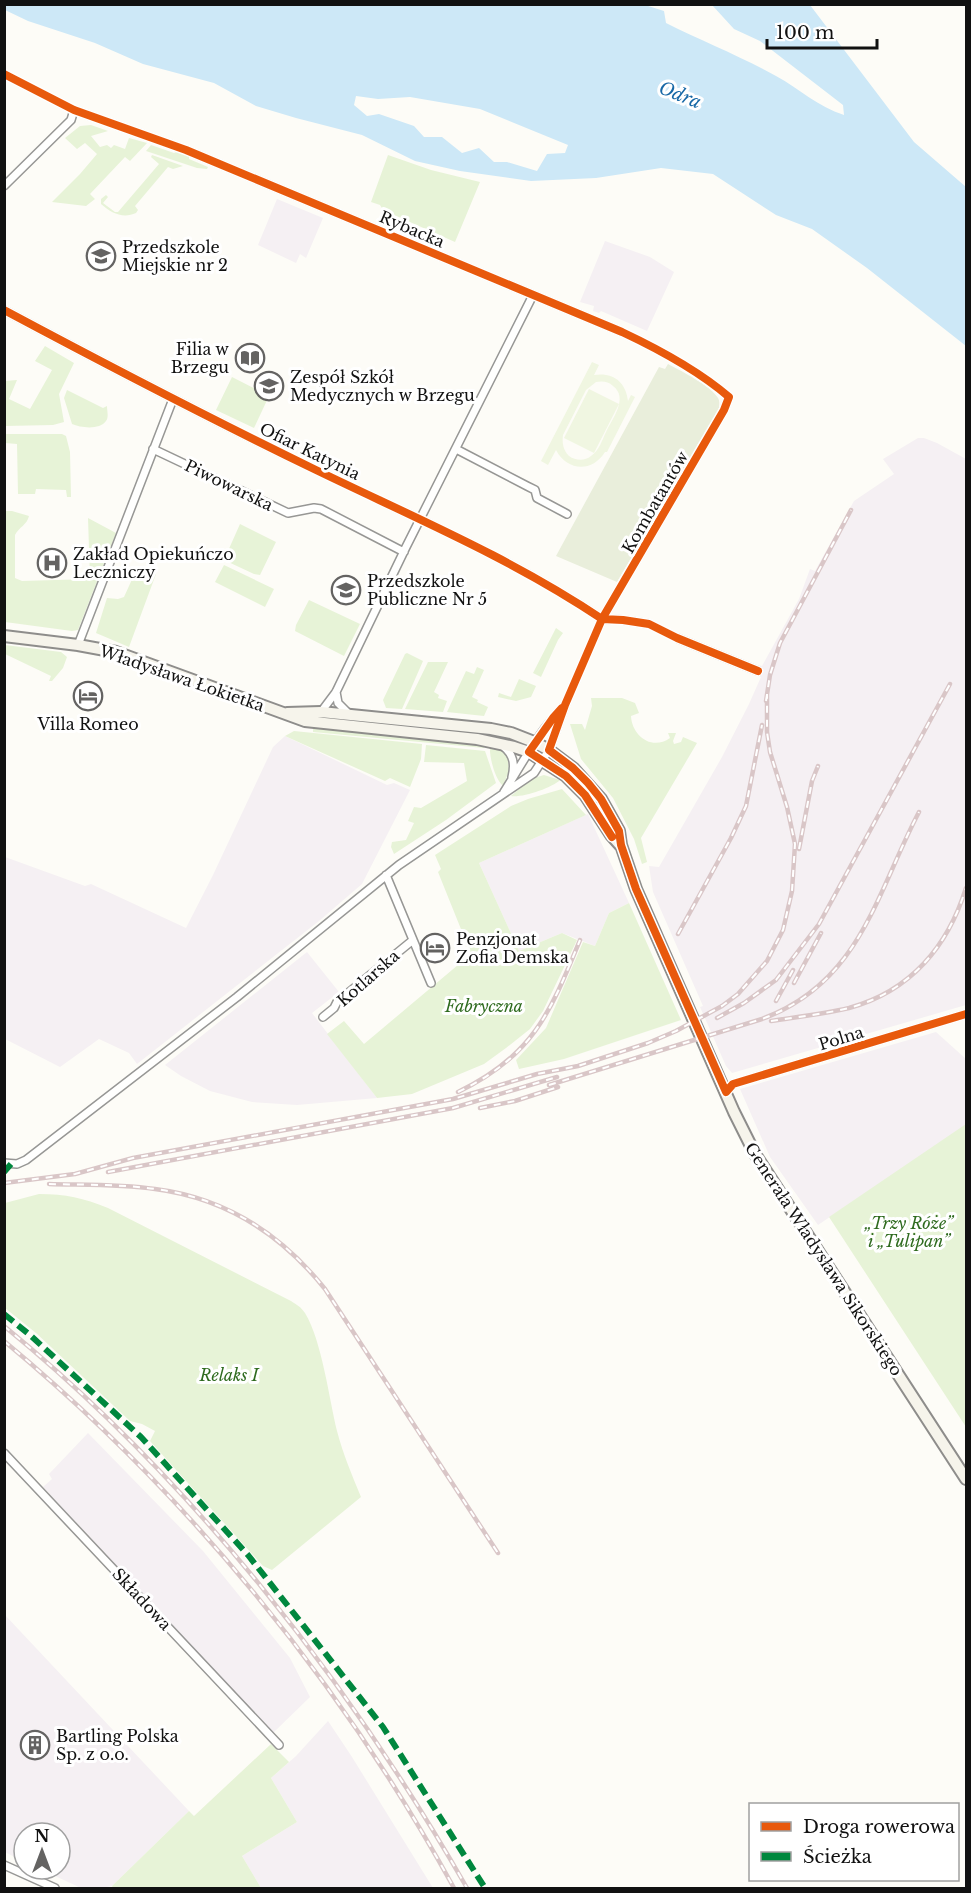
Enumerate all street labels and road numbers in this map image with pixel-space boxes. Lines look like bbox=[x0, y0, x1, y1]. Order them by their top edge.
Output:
street label: Rybacka bbox=[376, 206, 448, 252]
street label: Ofiar Katynia bbox=[257, 418, 364, 484]
street label: Kombatantów bbox=[618, 447, 693, 557]
street label: Piwowarska bbox=[182, 455, 277, 515]
street label: Władysława Łokietka bbox=[96, 640, 267, 716]
street label: Kotlarska bbox=[333, 945, 403, 1011]
street label: Polna bbox=[816, 1022, 866, 1054]
street label: Generała Władysława Sikorskiego bbox=[741, 1139, 907, 1379]
street label: Składowa bbox=[108, 1564, 176, 1634]

